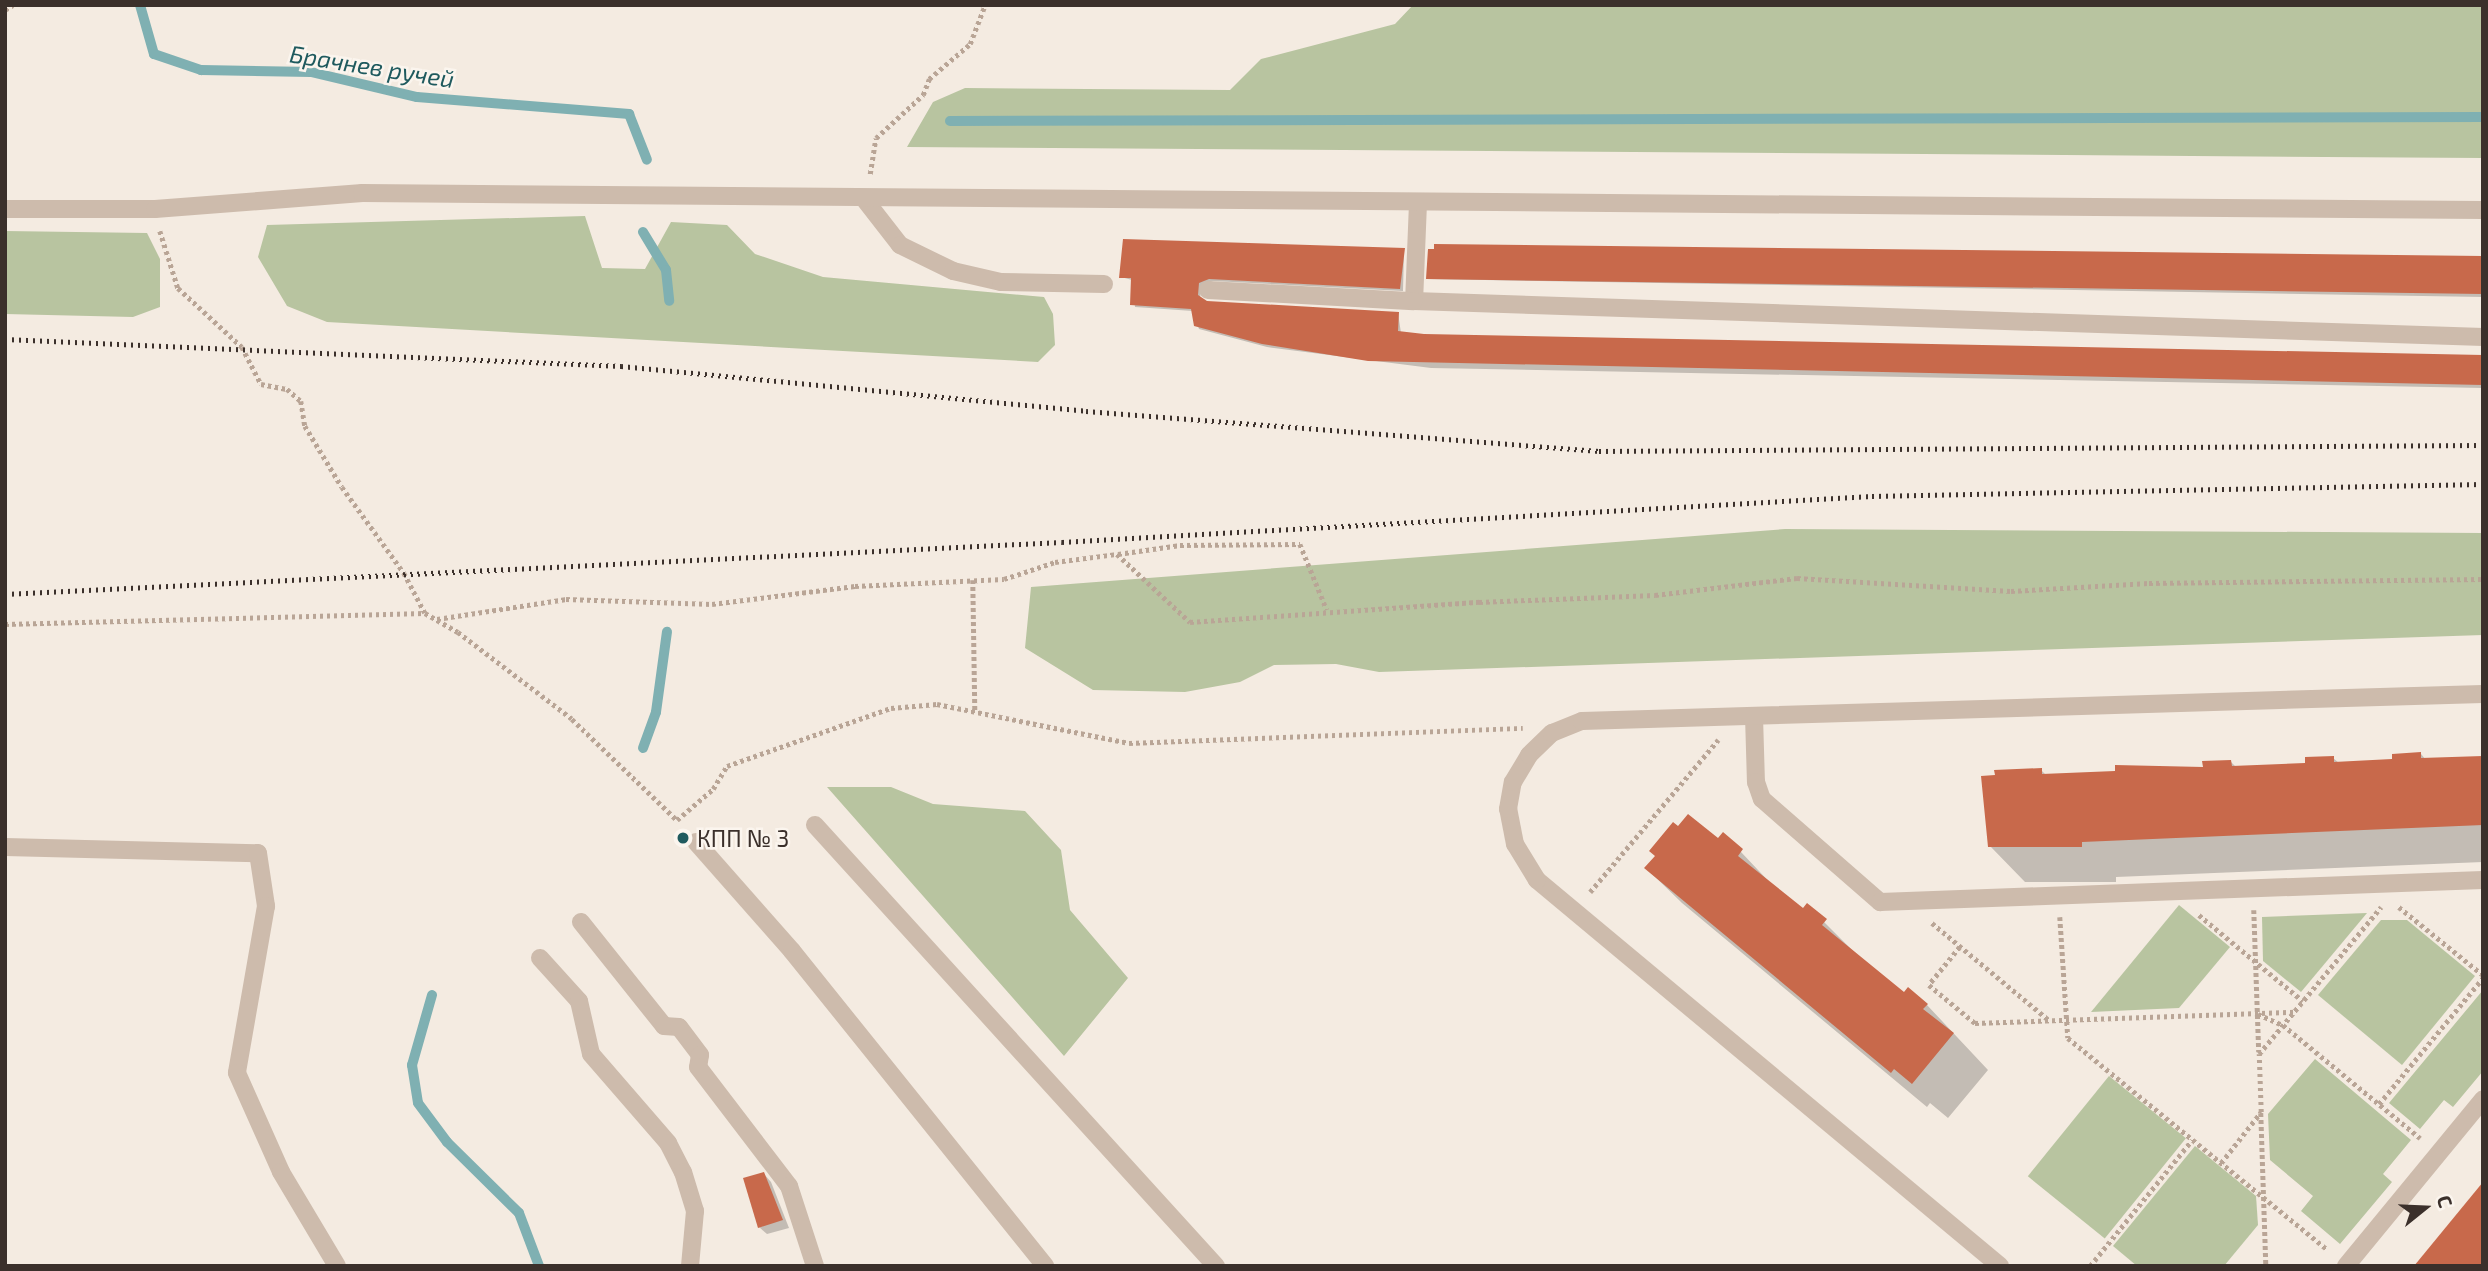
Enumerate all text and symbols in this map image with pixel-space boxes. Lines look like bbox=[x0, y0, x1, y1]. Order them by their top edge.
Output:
water label: Брачнев ручей bbox=[288, 39, 456, 93]
place label: КПП № 3 bbox=[697, 824, 789, 852]
marker: КПП № 3 bbox=[675, 830, 691, 846]
north arrow bbox=[2390, 1173, 2460, 1243]
text: С bbox=[2433, 1192, 2458, 1210]

